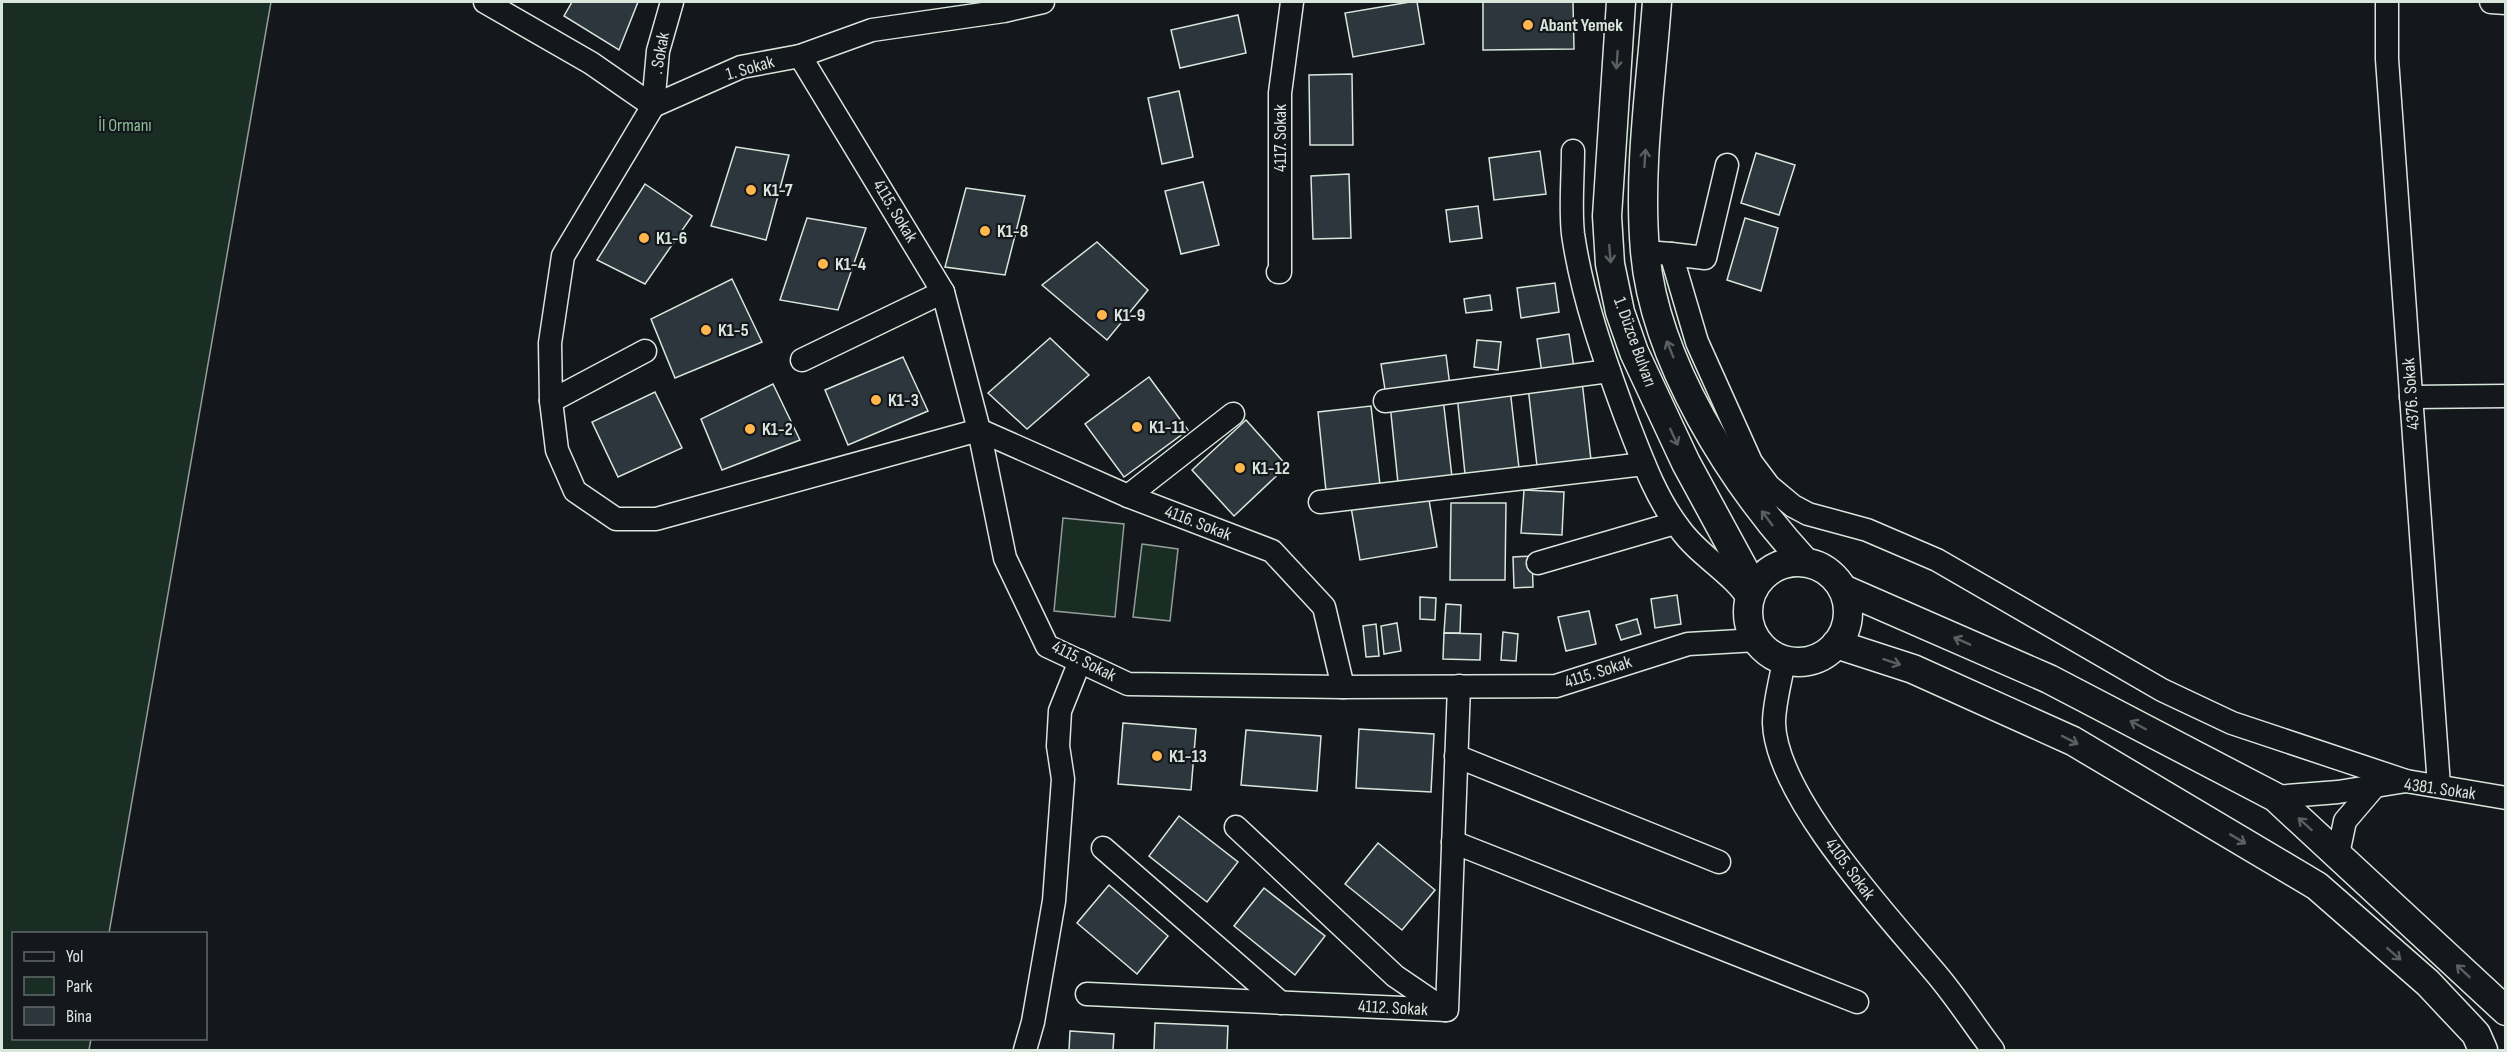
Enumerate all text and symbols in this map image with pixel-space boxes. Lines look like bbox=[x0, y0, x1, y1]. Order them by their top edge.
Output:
place label: Abant Yemek bbox=[1539, 15, 1623, 36]
marker: Abant Yemek bbox=[1521, 18, 1535, 32]
street label: . Sokak bbox=[646, 30, 674, 76]
one-way arrow bbox=[1612, 49, 1623, 69]
street label: 1. Sokak bbox=[724, 51, 777, 85]
street label: 4117. Sokak bbox=[1270, 104, 1291, 172]
park label: İl Ormanı bbox=[98, 115, 152, 136]
one-way arrow bbox=[1640, 149, 1651, 168]
street label: 4115. Sokak bbox=[868, 176, 922, 246]
place label: K1-7 bbox=[763, 180, 793, 201]
marker: K1-7 bbox=[744, 183, 758, 197]
place label: K1-8 bbox=[997, 221, 1028, 242]
marker: K1-8 bbox=[978, 224, 992, 238]
place label: K1-6 bbox=[656, 228, 687, 249]
marker: K1-6 bbox=[637, 231, 651, 245]
one-way arrow bbox=[1605, 244, 1616, 264]
place label: K1-4 bbox=[835, 254, 867, 275]
marker: K1-4 bbox=[816, 257, 830, 271]
street label: 1. Düzce Bulvarı bbox=[1609, 294, 1661, 390]
place label: K1-9 bbox=[1114, 305, 1145, 326]
marker: K1-9 bbox=[1095, 308, 1109, 322]
place label: K1-5 bbox=[718, 320, 749, 341]
marker: K1-5 bbox=[699, 323, 713, 337]
one-way arrow bbox=[1664, 340, 1675, 359]
street label: 4376. Sokak bbox=[2398, 357, 2424, 431]
place label: K1-3 bbox=[888, 390, 919, 411]
marker: K1-3 bbox=[869, 393, 883, 407]
place label: K1-11 bbox=[1149, 417, 1186, 438]
place label: K1-2 bbox=[762, 419, 793, 440]
marker: K1-11 bbox=[1130, 420, 1144, 434]
marker: K1-2 bbox=[743, 422, 757, 436]
one-way arrow bbox=[1669, 428, 1680, 446]
place label: K1-12 bbox=[1252, 458, 1290, 479]
marker: K1-12 bbox=[1233, 461, 1247, 475]
street label: 4116. Sokak bbox=[1162, 501, 1234, 545]
one-way arrow bbox=[1760, 510, 1773, 526]
one-way arrow bbox=[1954, 635, 1972, 646]
street label: 4115. Sokak bbox=[1048, 636, 1120, 686]
street label: 4115. Sokak bbox=[1562, 651, 1634, 693]
one-way arrow bbox=[1882, 657, 1901, 668]
one-way arrow bbox=[2130, 719, 2147, 731]
one-way arrow bbox=[2061, 734, 2079, 746]
place label: K1-13 bbox=[1169, 746, 1207, 767]
marker: K1-13 bbox=[1150, 749, 1164, 763]
street label: 4381. Sokak bbox=[2403, 774, 2477, 804]
one-way arrow bbox=[2298, 817, 2313, 831]
one-way arrow bbox=[2229, 833, 2246, 845]
street label: 4105. Sokak bbox=[1821, 834, 1879, 904]
legend bbox=[12, 932, 207, 1040]
text: Yol bbox=[66, 946, 83, 967]
one-way arrow bbox=[2386, 947, 2401, 961]
one-way arrow bbox=[2456, 964, 2471, 978]
text: Park bbox=[66, 976, 92, 997]
street label: 4112. Sokak bbox=[1358, 996, 1429, 1020]
text: Bina bbox=[66, 1006, 92, 1027]

